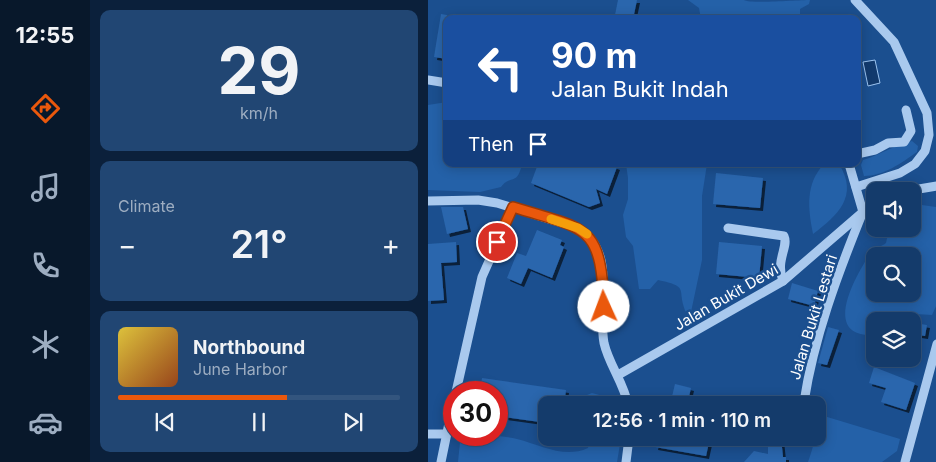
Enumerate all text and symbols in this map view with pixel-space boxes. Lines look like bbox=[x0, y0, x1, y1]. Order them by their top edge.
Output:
text: 12:55 bbox=[16, 22, 74, 48]
text: 29 bbox=[217, 31, 301, 110]
text: 90 m bbox=[551, 34, 638, 76]
icon: left bbox=[468, 35, 533, 100]
text: Jalan Bukit Indah bbox=[551, 76, 729, 102]
icon: directions bbox=[28, 91, 63, 126]
text: km/h bbox=[240, 103, 278, 123]
icon: arrive bbox=[524, 130, 552, 158]
text: Then bbox=[468, 133, 514, 156]
icon: music bbox=[28, 170, 63, 205]
map controls bbox=[866, 182, 921, 367]
button: sound bbox=[866, 182, 921, 237]
text: Climate bbox=[118, 196, 175, 216]
text: 21° bbox=[230, 221, 288, 267]
pin bbox=[476, 221, 518, 263]
text: − bbox=[118, 228, 137, 262]
text: + bbox=[381, 228, 400, 262]
icon: arrive bbox=[483, 228, 511, 256]
button: search bbox=[866, 247, 921, 302]
icon: phone bbox=[28, 248, 63, 283]
street label: Jalan Bukit Lestari bbox=[785, 252, 841, 382]
street label: Jalan Bukit Dewi bbox=[671, 260, 781, 334]
position arrow bbox=[577, 280, 629, 332]
button: layers bbox=[866, 312, 921, 367]
icon: climate bbox=[28, 327, 63, 362]
text: Northbound bbox=[193, 336, 305, 359]
text: June Harbor bbox=[193, 359, 287, 379]
speed limit sign: 30 bbox=[443, 381, 508, 446]
icon: car bbox=[28, 405, 63, 440]
icon: previous bbox=[151, 408, 179, 436]
icon: pause bbox=[245, 408, 273, 436]
icon: next bbox=[339, 408, 367, 436]
text: 12:56 · 1 min · 110 m bbox=[593, 409, 771, 432]

